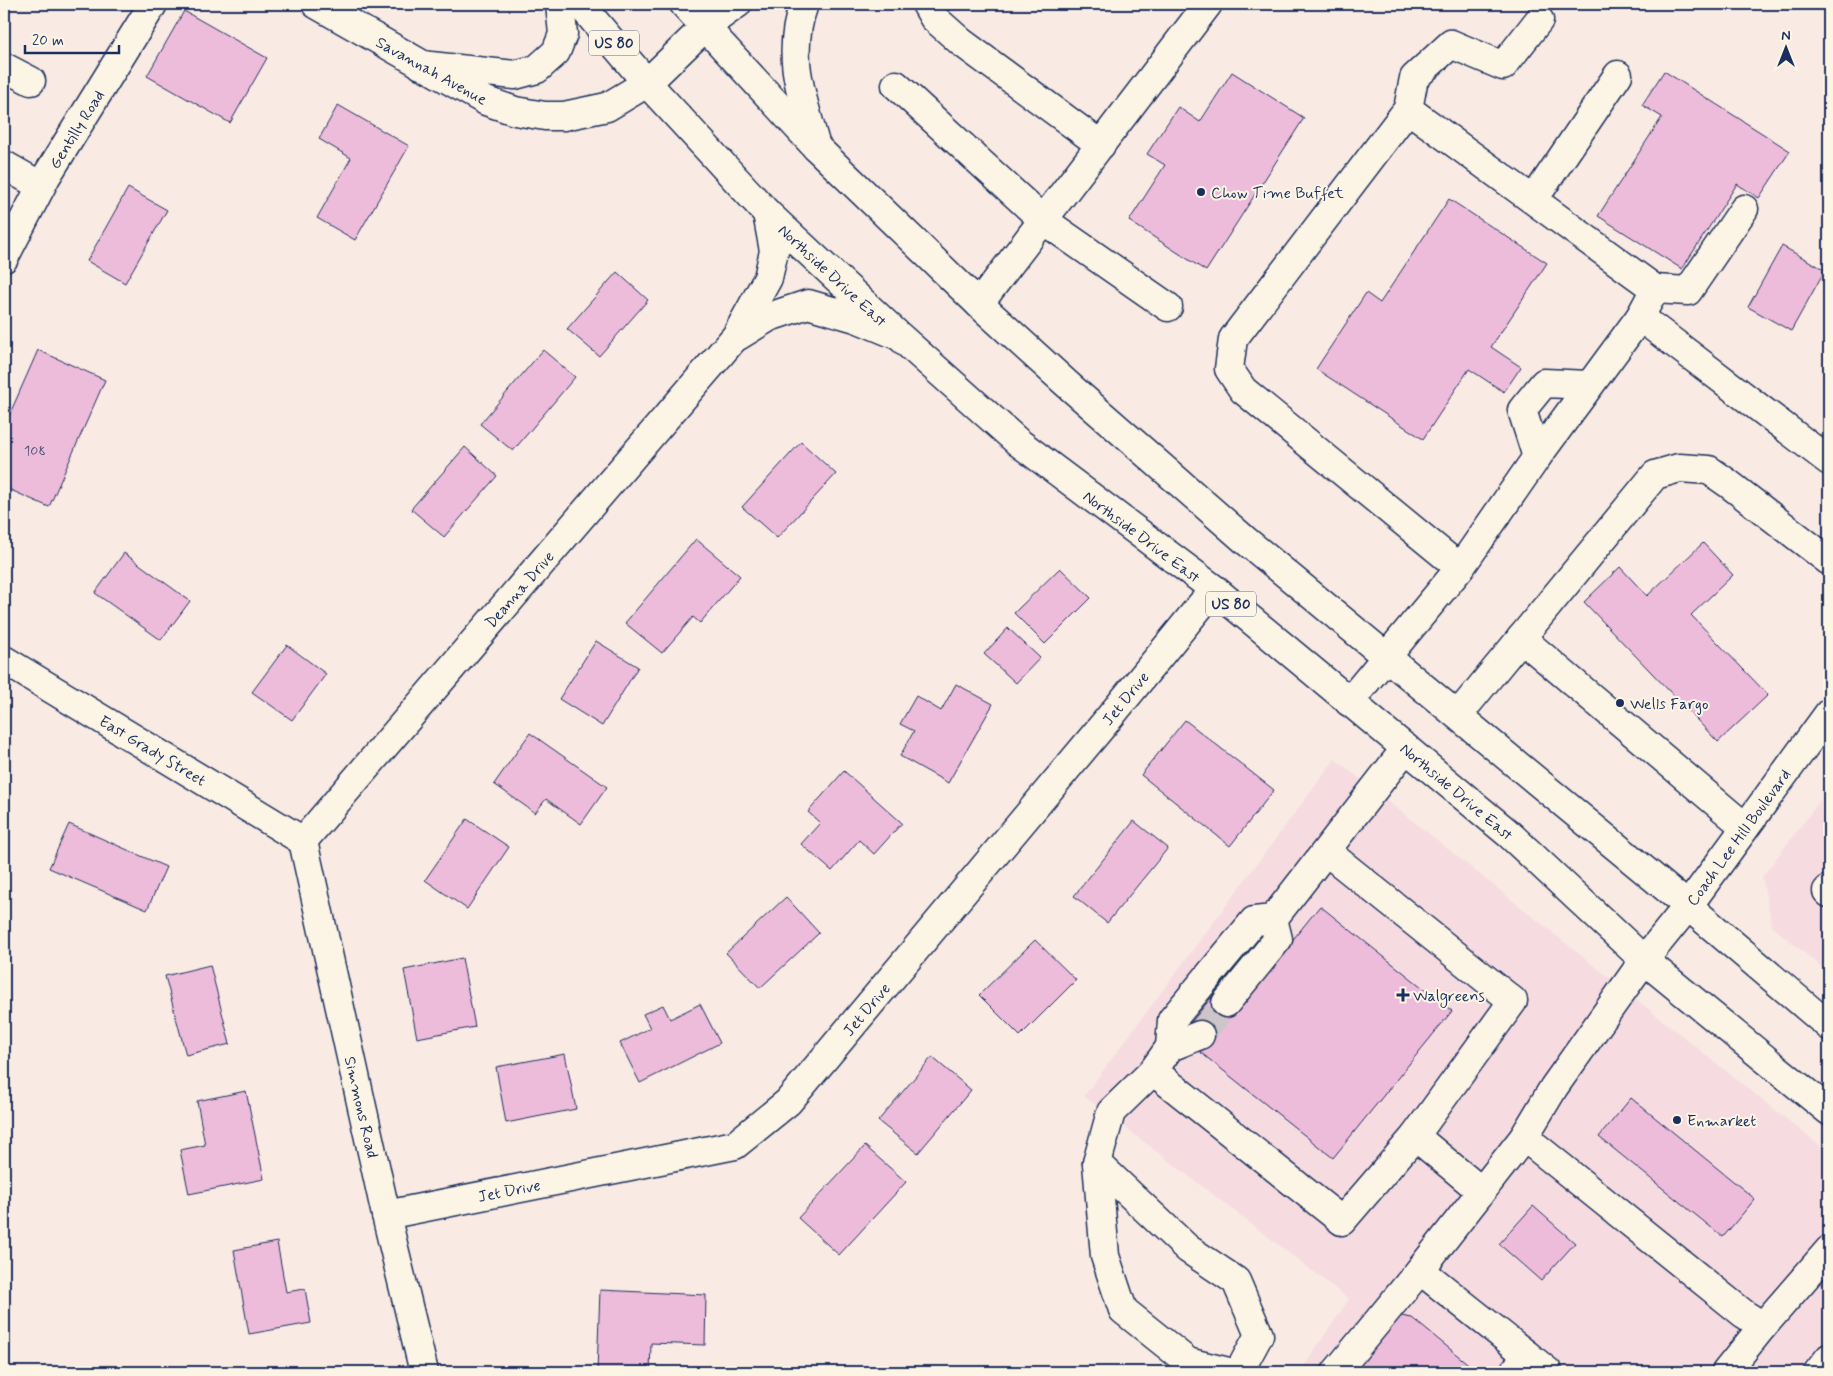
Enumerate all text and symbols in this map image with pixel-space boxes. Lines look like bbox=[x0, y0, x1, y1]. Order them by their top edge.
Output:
scale bar bbox=[25, 22, 119, 54]
north arrow bbox=[1760, 22, 1810, 72]
text: N bbox=[1781, 27, 1791, 45]
road number: US 80 bbox=[589, 30, 639, 56]
text: 20 m bbox=[32, 31, 64, 51]
street label: Savannah Avenue bbox=[372, 32, 491, 111]
street label: Gentilly Road bbox=[45, 86, 110, 173]
place label: Chow Time Buffet bbox=[1211, 183, 1344, 204]
marker: Chow Time Buffet bbox=[1195, 186, 1207, 198]
street label: Northside Drive East bbox=[773, 220, 891, 332]
house number: 108 bbox=[24, 442, 46, 460]
street label: Northside Drive East bbox=[1078, 486, 1204, 588]
street label: Deanna Drive bbox=[481, 547, 559, 633]
road number: US 80 bbox=[1206, 592, 1256, 616]
street label: Jet Drive bbox=[1098, 668, 1154, 730]
place label: Wells Fargo bbox=[1630, 694, 1708, 715]
marker: Wells Fargo bbox=[1614, 697, 1626, 709]
street label: East Grady Street bbox=[95, 711, 210, 792]
street label: Northside Drive East bbox=[1395, 739, 1517, 846]
street label: Coach Lee Hill Boulevard bbox=[1682, 765, 1796, 911]
street label: Jet Drive bbox=[839, 979, 896, 1041]
place label: Walgreens bbox=[1413, 986, 1485, 1008]
marker: Walgreens bbox=[1397, 989, 1409, 1001]
street label: Simmons Road bbox=[339, 1054, 382, 1160]
place label: Enmarket bbox=[1687, 1111, 1756, 1132]
marker: Enmarket bbox=[1671, 1114, 1683, 1126]
street label: Jet Drive bbox=[476, 1175, 543, 1208]

